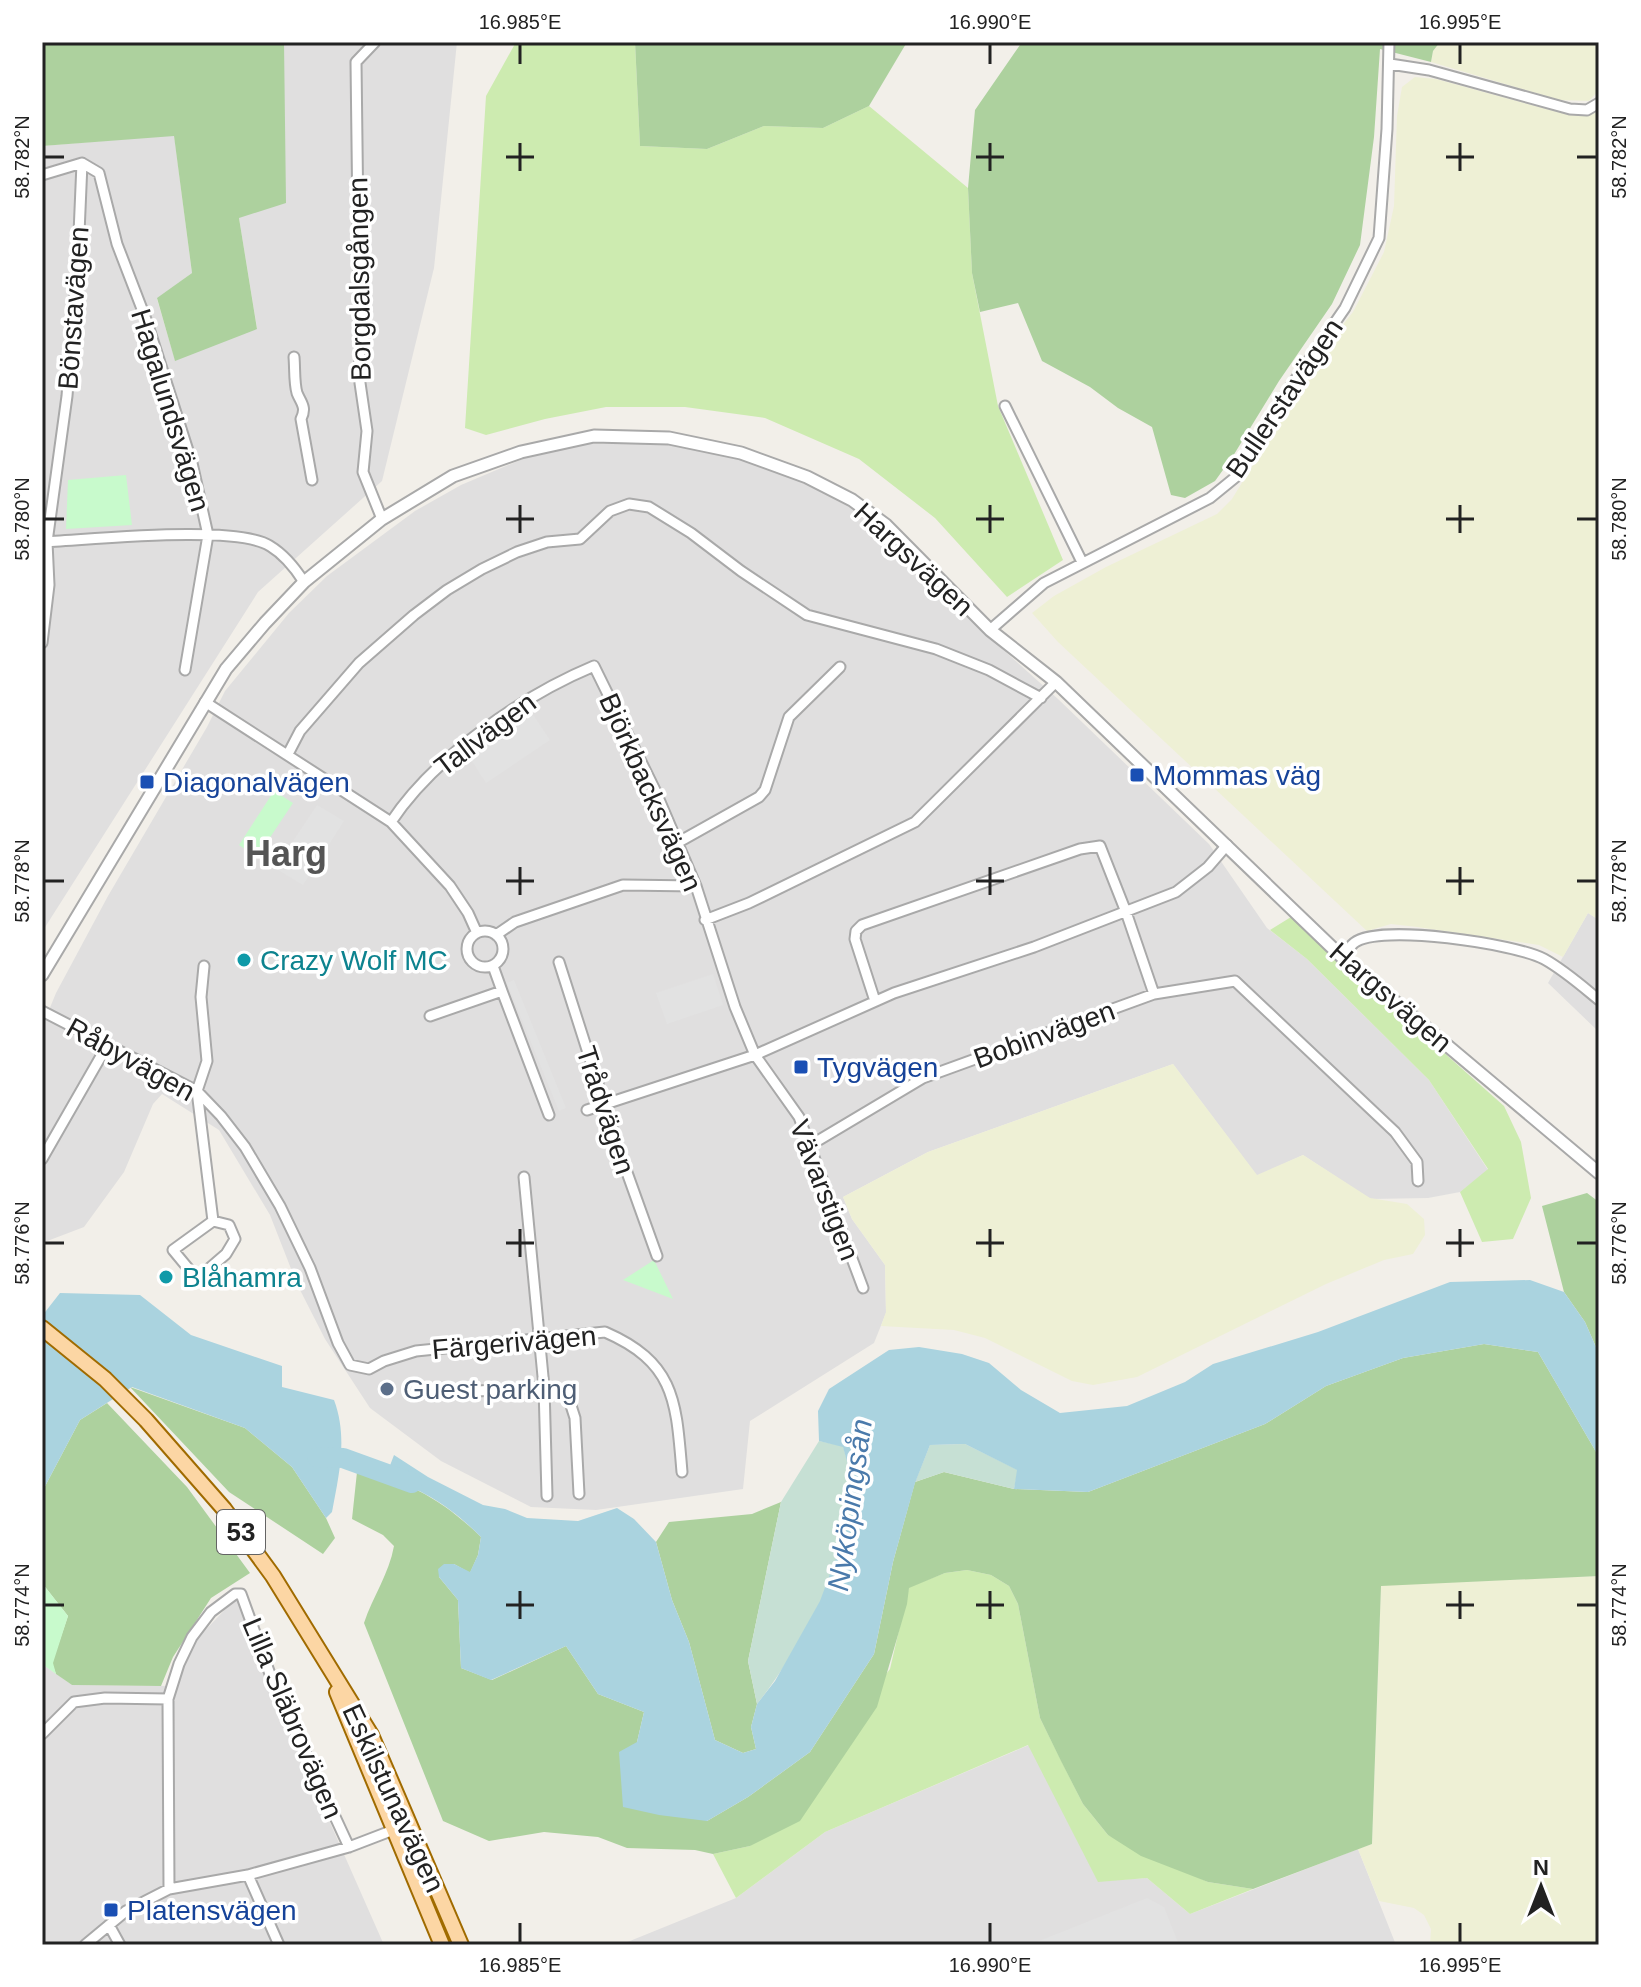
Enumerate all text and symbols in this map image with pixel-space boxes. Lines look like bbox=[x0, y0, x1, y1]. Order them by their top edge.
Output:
text: 16.985°E bbox=[479, 11, 561, 33]
text: 16.990°E bbox=[949, 11, 1031, 33]
text: 16.995°E bbox=[1419, 11, 1501, 33]
text: 58.782°N bbox=[11, 115, 33, 199]
text: 58.782°N bbox=[1608, 115, 1630, 199]
street label: Borgdalsgången bbox=[342, 177, 377, 381]
street label: Bönstavägen bbox=[52, 225, 95, 391]
street label: Hagalundsvägen bbox=[125, 305, 216, 515]
street label: Bullerstavägen bbox=[1220, 313, 1349, 484]
text: 58.780°N bbox=[11, 477, 33, 561]
text: 58.780°N bbox=[1608, 477, 1630, 561]
street label: Hargsvägen bbox=[848, 497, 979, 622]
street label: Tallvägen bbox=[429, 686, 542, 782]
street label: Björkbacksvägen bbox=[593, 688, 708, 896]
place label: Mommas väg bbox=[1153, 760, 1321, 791]
marker: Mommas väg bbox=[1128, 766, 1146, 784]
place label: Diagonalvägen bbox=[163, 767, 350, 798]
marker: Diagonalvägen bbox=[138, 773, 156, 791]
district label: Harg bbox=[245, 833, 327, 874]
text: 58.778°N bbox=[11, 839, 33, 923]
text: 58.778°N bbox=[1608, 839, 1630, 923]
street label: Hargsvägen bbox=[1324, 936, 1458, 1059]
place label: Crazy Wolf MC bbox=[260, 945, 448, 976]
marker: Crazy Wolf MC bbox=[235, 951, 253, 969]
street label: Bobinvägen bbox=[969, 995, 1119, 1074]
street label: Råbyvägen bbox=[61, 1012, 200, 1107]
street label: Trådvägen bbox=[570, 1042, 641, 1178]
place label: Tygvägen bbox=[817, 1052, 938, 1083]
marker: Tygvägen bbox=[792, 1058, 810, 1076]
street label: Vävarstigen bbox=[784, 1116, 866, 1265]
text: 58.776°N bbox=[11, 1201, 33, 1285]
text: 58.776°N bbox=[1608, 1201, 1630, 1285]
place label: Blåhamra bbox=[182, 1262, 302, 1293]
marker: Blåhamra bbox=[157, 1268, 175, 1286]
street label: Färgerivägen bbox=[431, 1320, 598, 1365]
place label: Guest parking bbox=[403, 1374, 577, 1405]
marker: Guest parking bbox=[378, 1380, 396, 1398]
water label: Nyköpingsån bbox=[821, 1417, 878, 1593]
road number: 53 bbox=[217, 1510, 265, 1554]
text: 58.774°N bbox=[11, 1563, 33, 1647]
text: 58.774°N bbox=[1608, 1563, 1630, 1647]
street label: Lilla Släbrovägen bbox=[236, 1613, 349, 1823]
street label: Eskilstunavägen bbox=[336, 1699, 451, 1897]
north arrow bbox=[1501, 1847, 1581, 1927]
text: N bbox=[1533, 1855, 1549, 1880]
place label: Platensvägen bbox=[127, 1895, 297, 1926]
marker: Platensvägen bbox=[102, 1901, 120, 1919]
text: 16.985°E bbox=[479, 1954, 561, 1976]
text: 16.990°E bbox=[949, 1954, 1031, 1976]
text: 16.995°E bbox=[1419, 1954, 1501, 1976]

